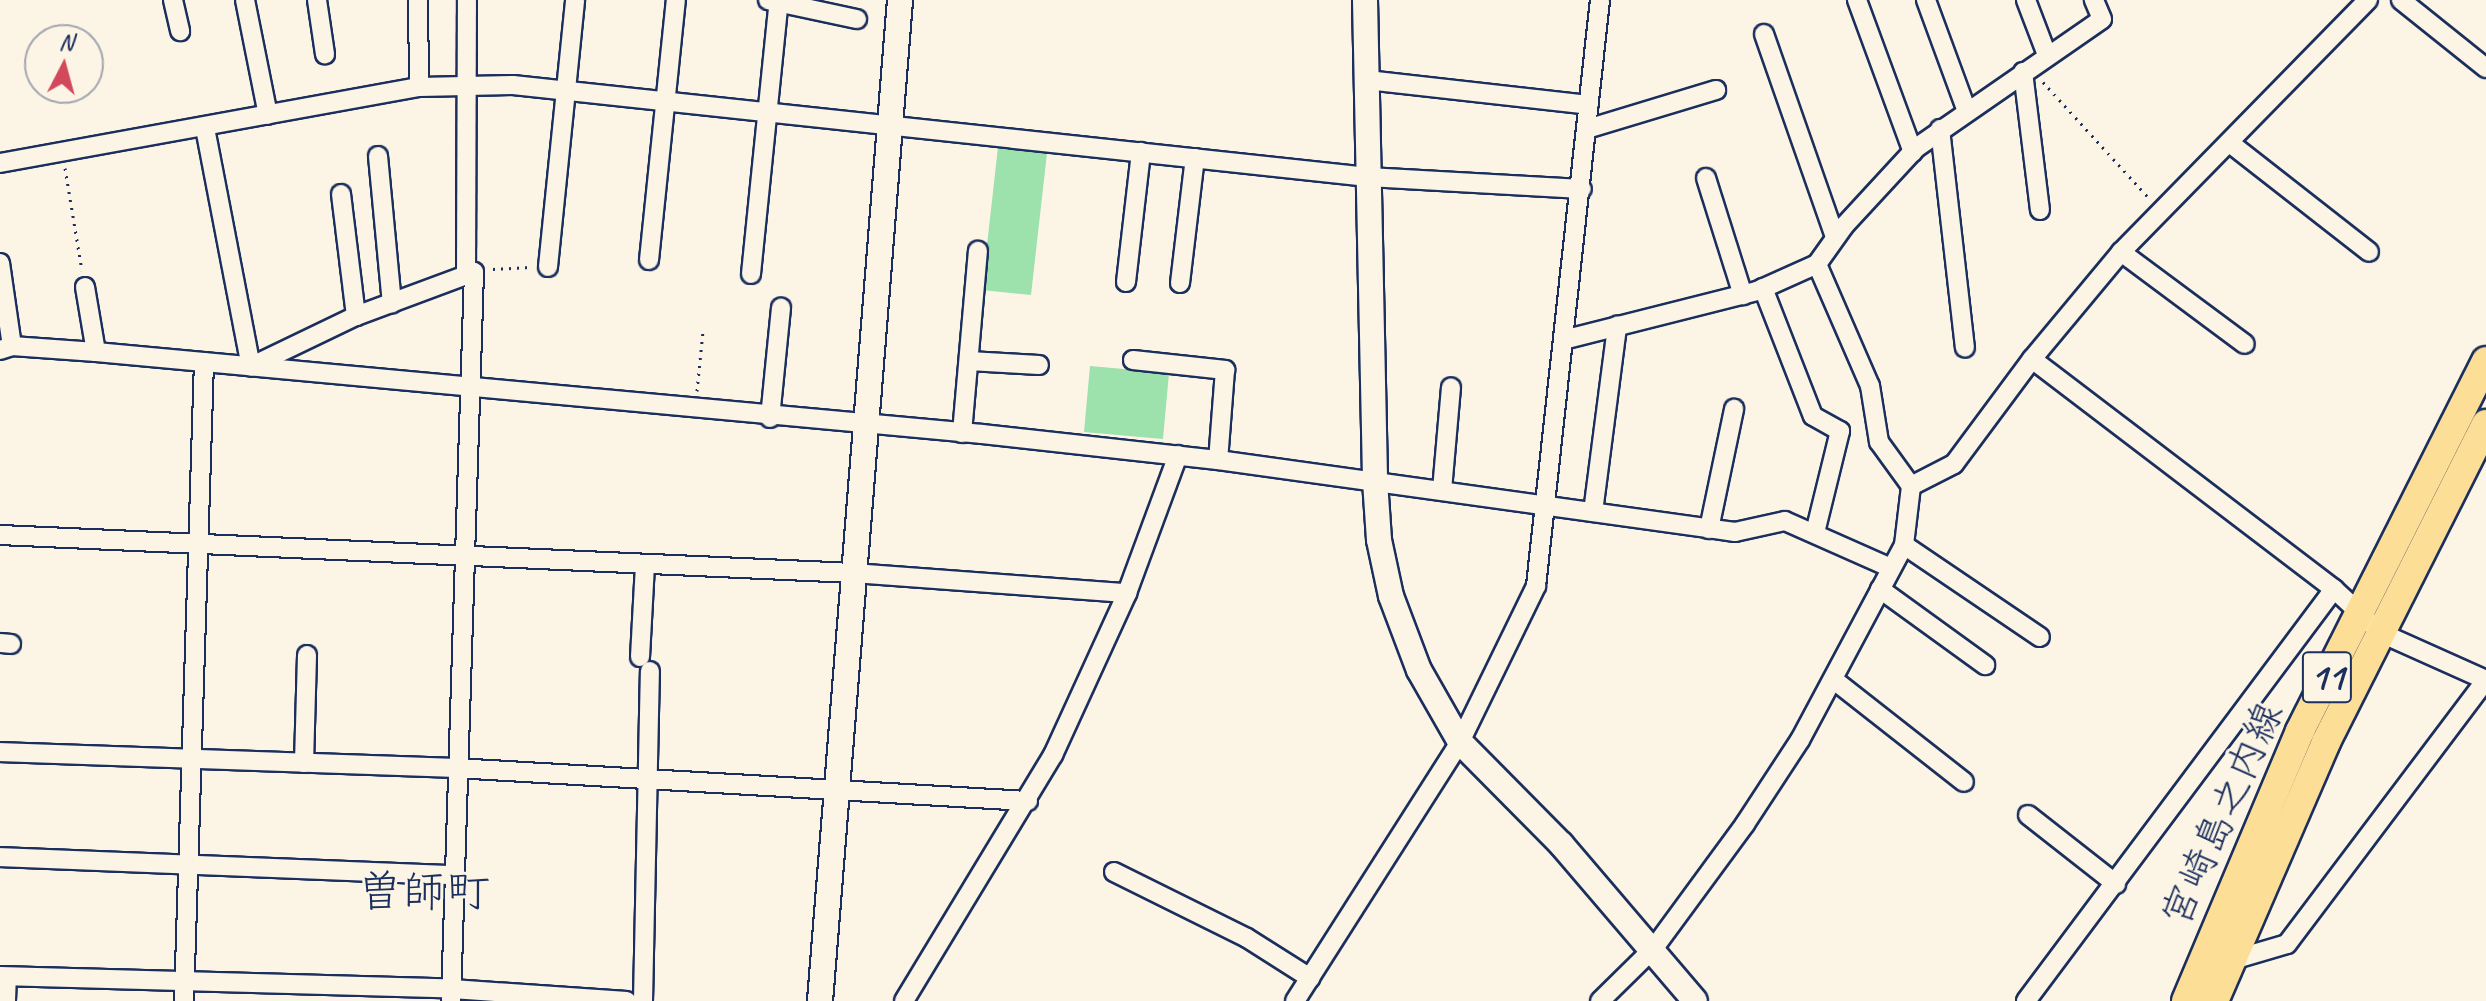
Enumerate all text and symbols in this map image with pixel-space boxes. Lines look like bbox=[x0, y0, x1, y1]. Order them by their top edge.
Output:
north arrow bbox=[24, 24, 104, 104]
text: N bbox=[58, 27, 75, 57]
road number: 11 bbox=[2301, 643, 2353, 711]
street label: 宮崎島之内線 bbox=[2151, 695, 2293, 933]
district label: 曽師町 bbox=[358, 866, 490, 918]

